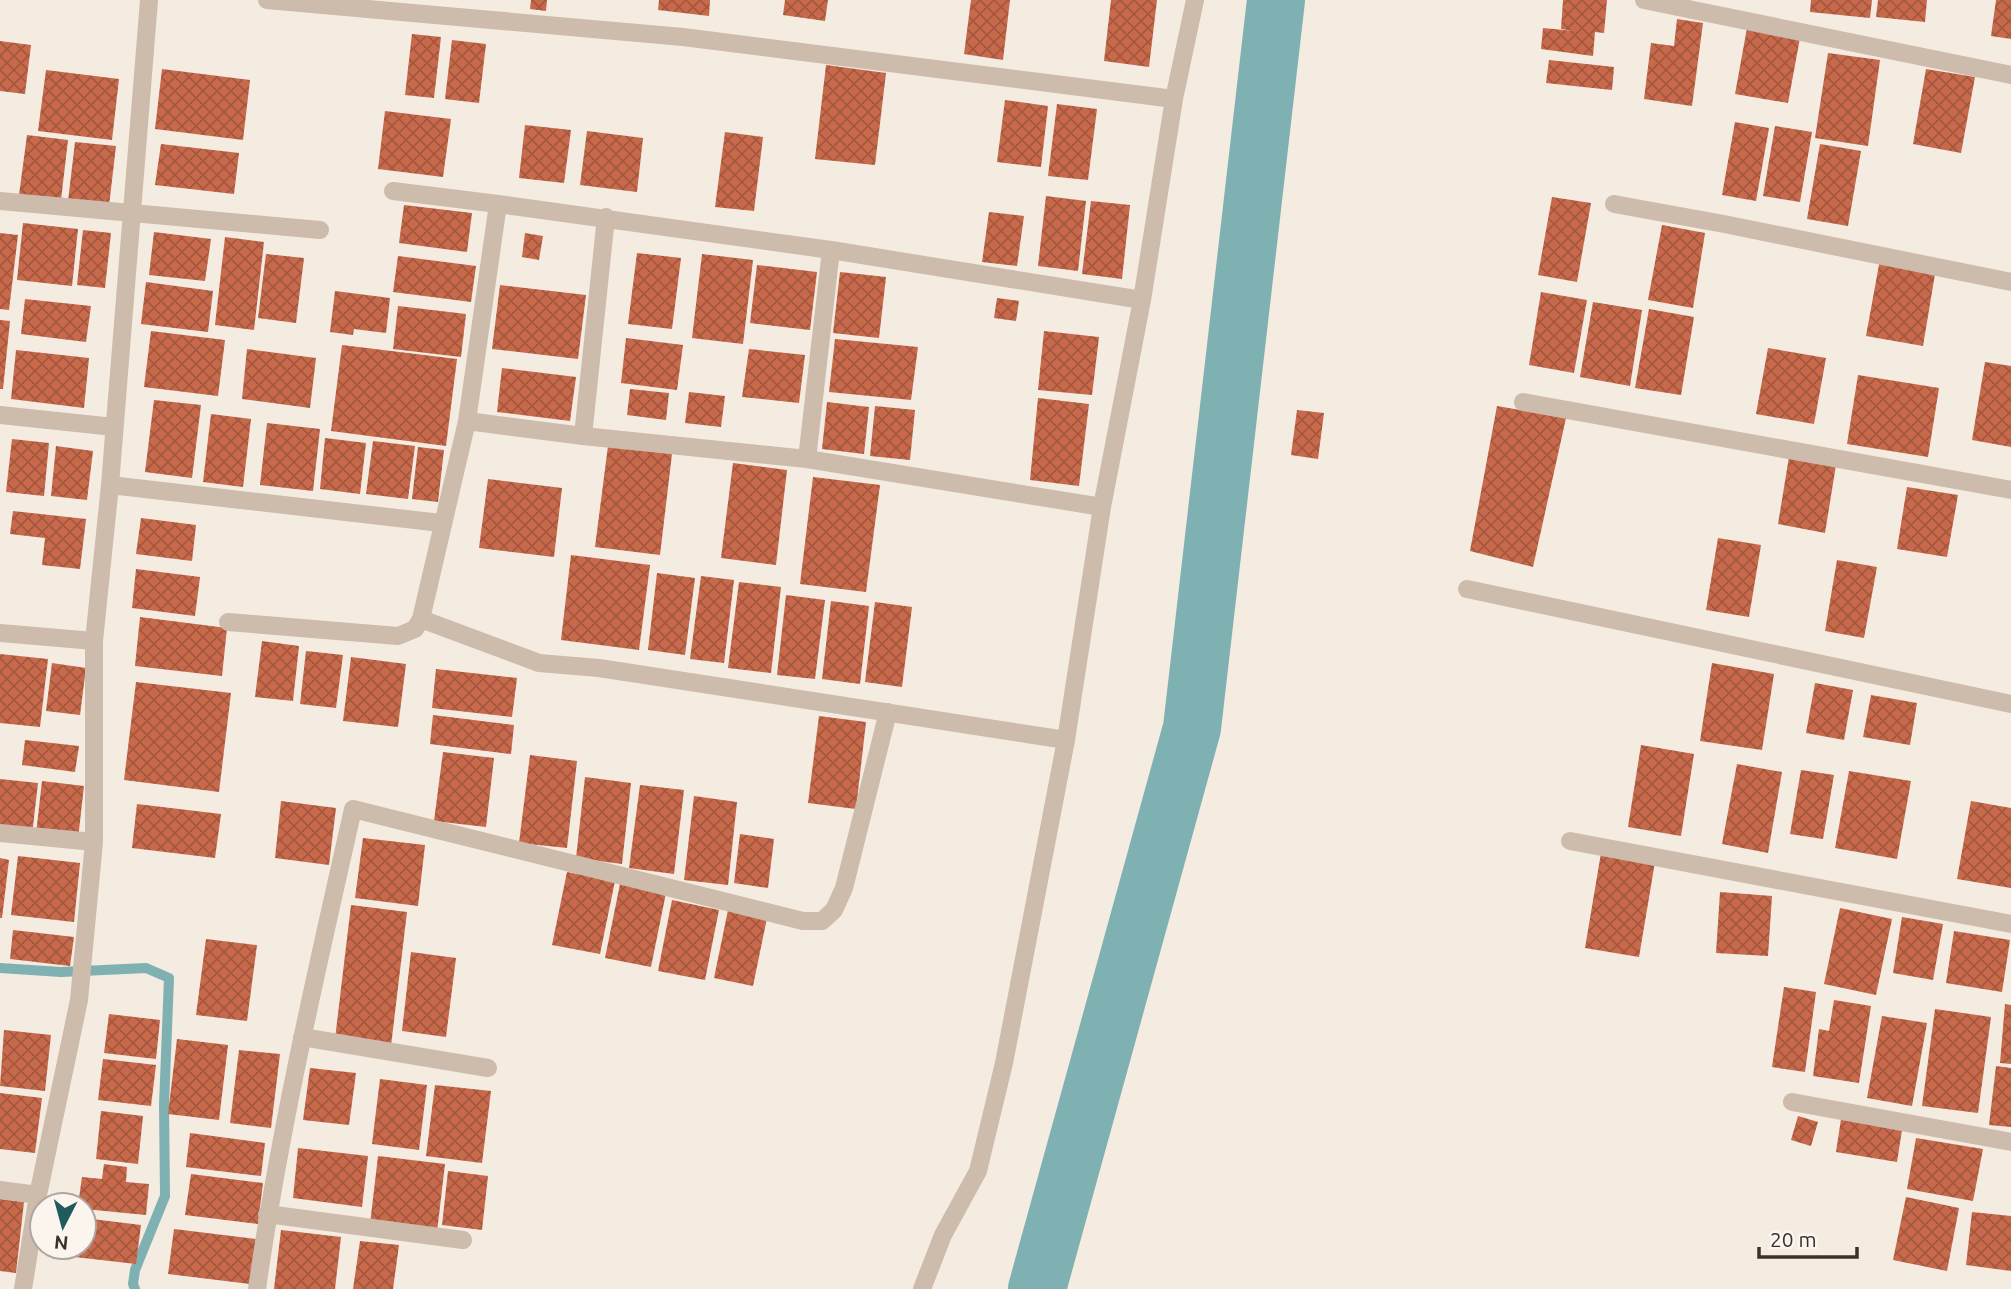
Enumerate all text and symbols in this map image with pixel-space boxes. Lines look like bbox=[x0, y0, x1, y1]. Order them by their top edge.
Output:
north arrow bbox=[28, 1191, 98, 1261]
scale bar bbox=[1759, 1216, 1857, 1260]
text: 20 m bbox=[1770, 1227, 1817, 1251]
text: N bbox=[53, 1231, 69, 1255]

